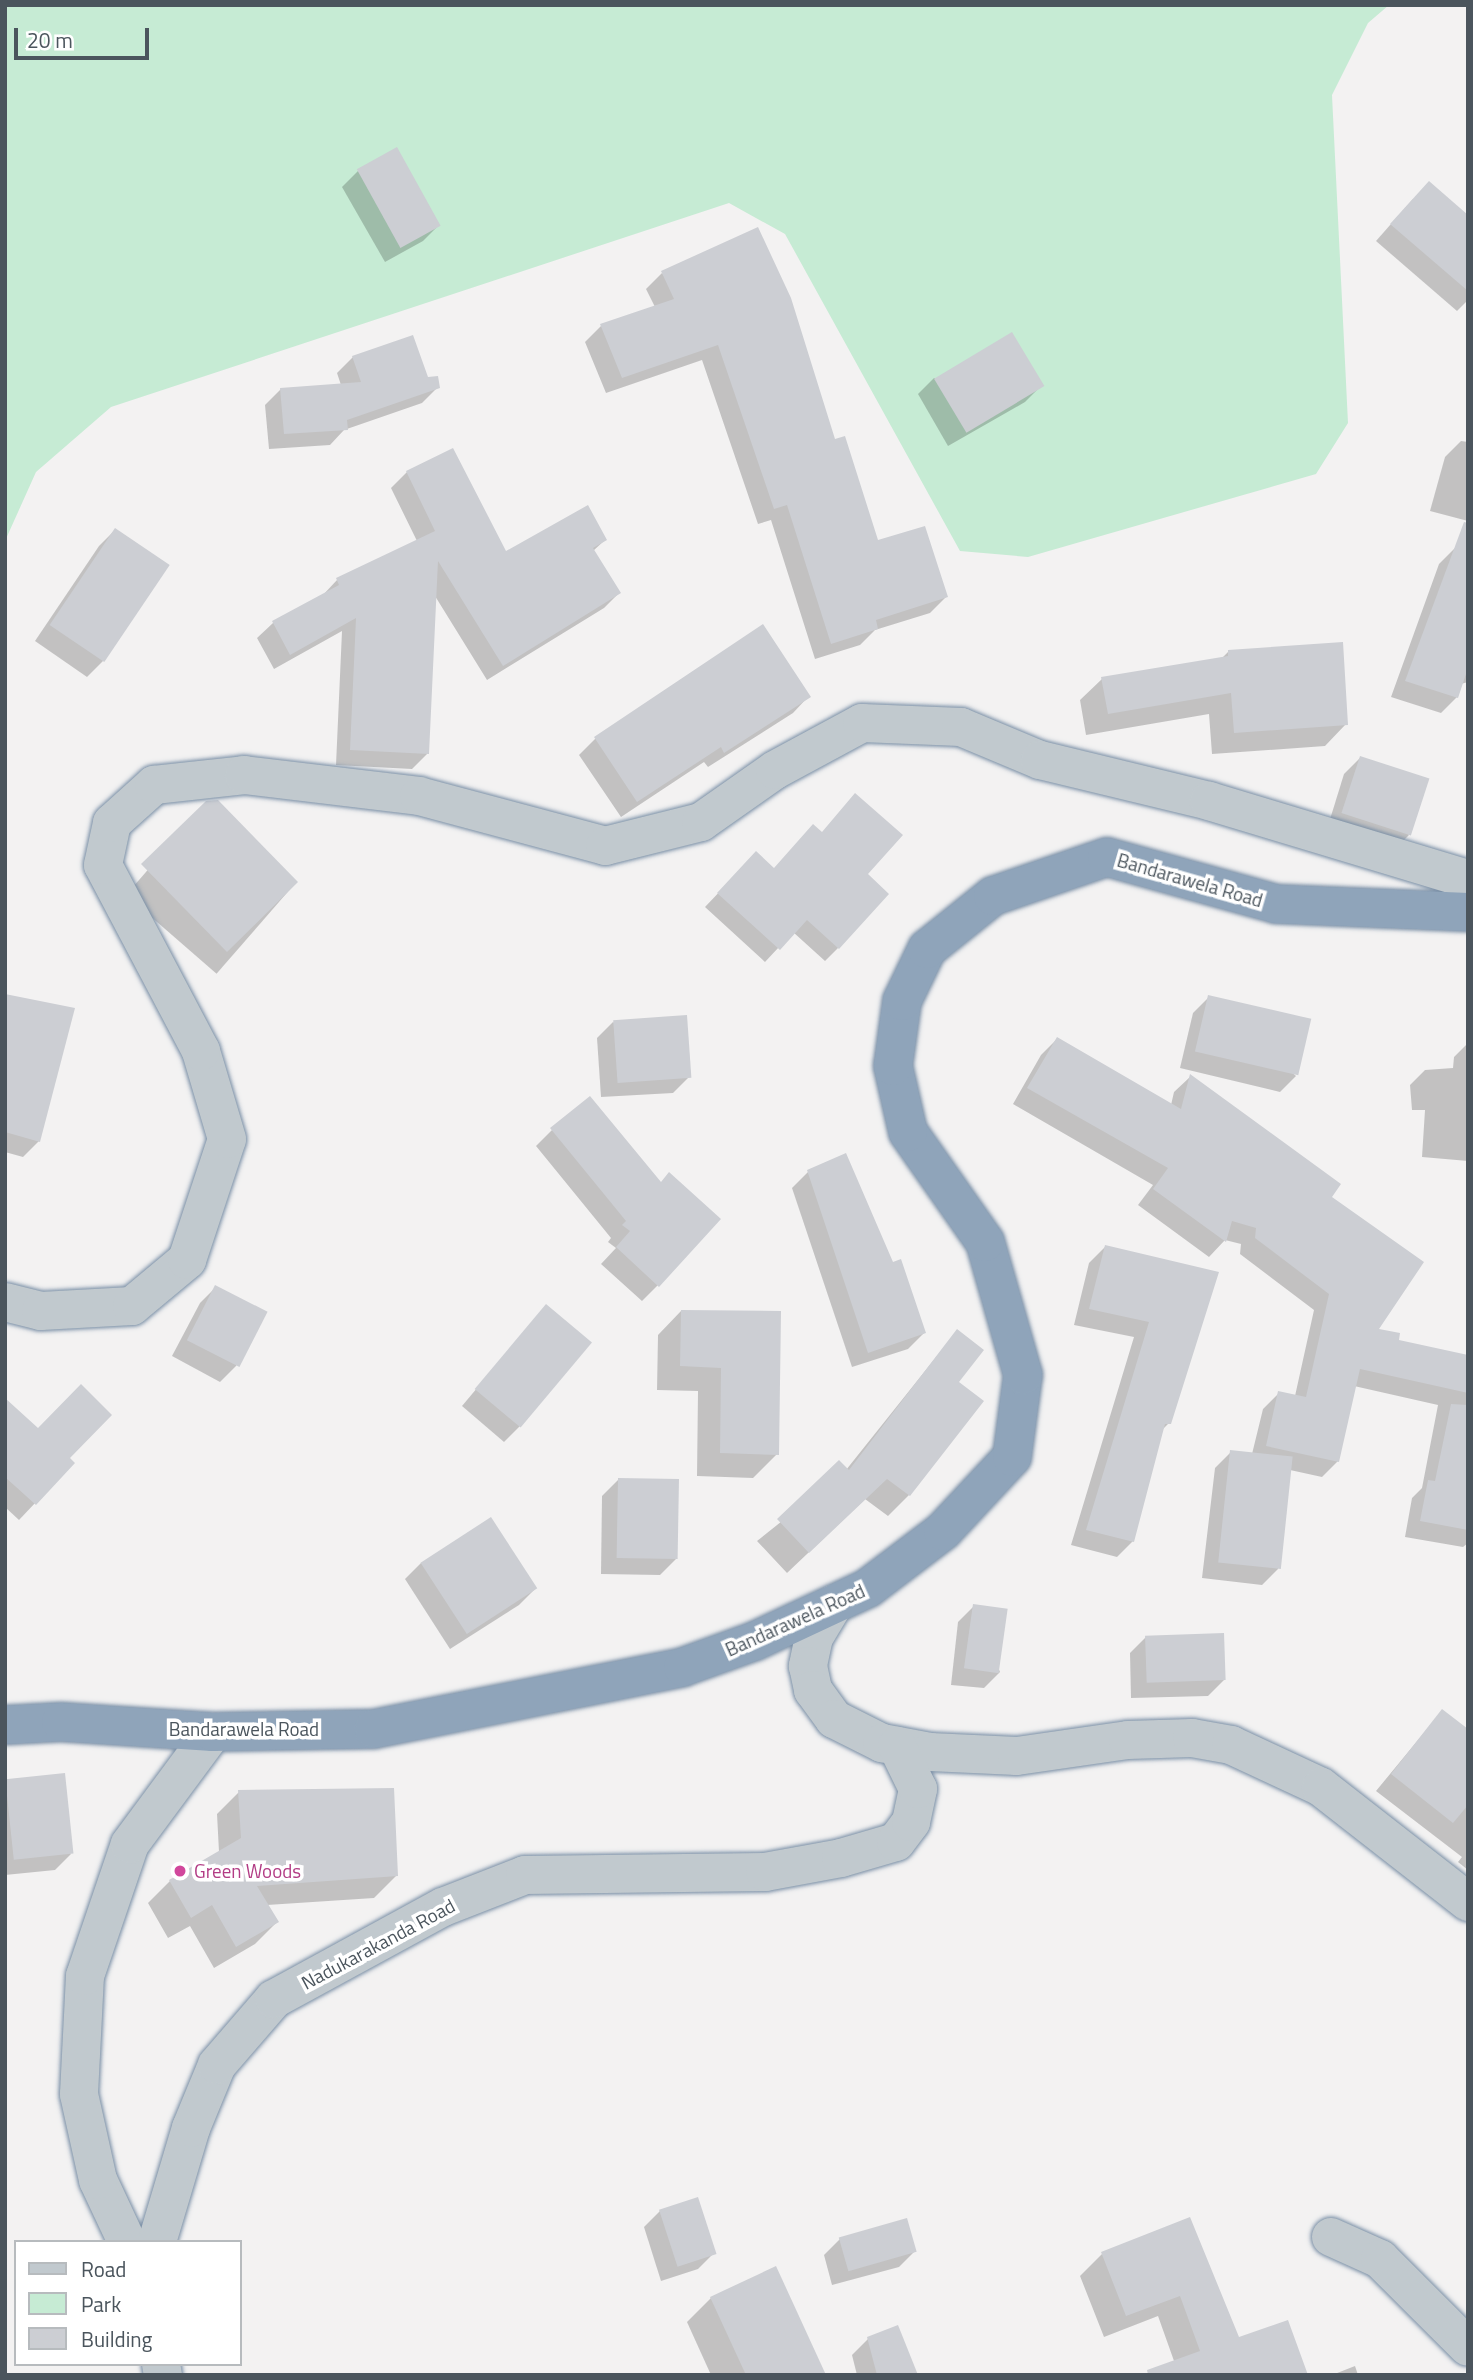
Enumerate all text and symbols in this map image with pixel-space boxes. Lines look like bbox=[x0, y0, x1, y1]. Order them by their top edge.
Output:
scale bar bbox=[18, 14, 152, 58]
text: 20 m bbox=[27, 24, 73, 56]
street label: Bandarawela Road bbox=[1115, 848, 1265, 912]
street label: Bandarawela Road bbox=[722, 1579, 868, 1661]
street label: Bandarawela Road bbox=[169, 1718, 319, 1740]
place label: Green Woods bbox=[194, 1860, 301, 1882]
marker: Green Woods bbox=[172, 1863, 188, 1879]
street label: Nadukarakanda Road bbox=[297, 1894, 459, 1994]
legend bbox=[14, 2240, 242, 2366]
text: Road bbox=[81, 2253, 126, 2285]
text: Park bbox=[81, 2288, 121, 2320]
text: Building bbox=[81, 2323, 152, 2355]

